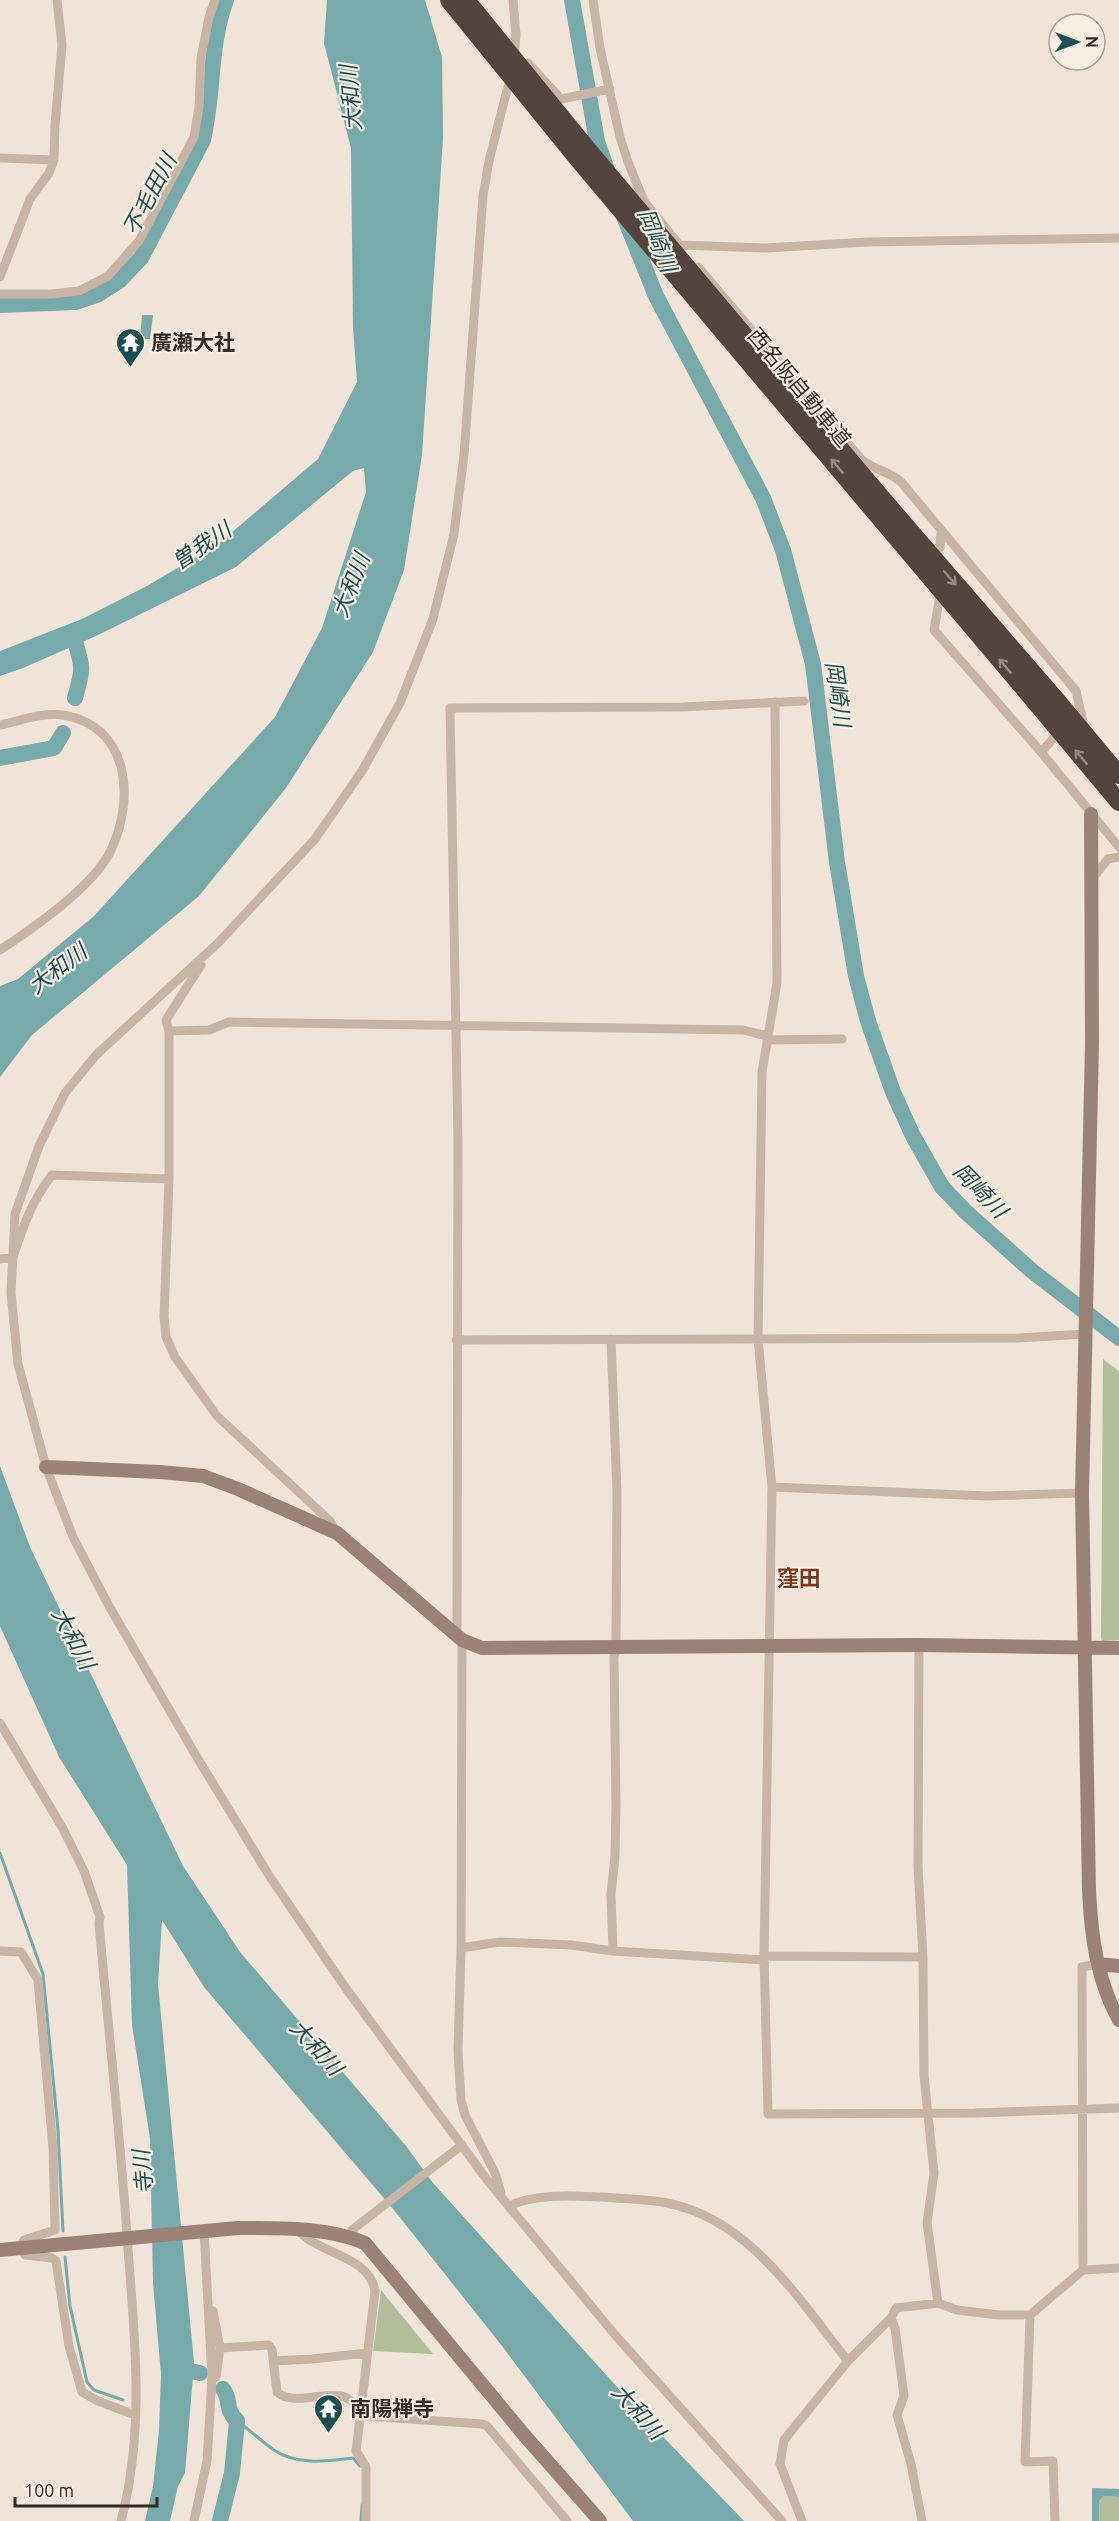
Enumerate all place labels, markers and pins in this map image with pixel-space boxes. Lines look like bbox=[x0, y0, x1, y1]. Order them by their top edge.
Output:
temple icon: 廣瀬大社 bbox=[114, 326, 146, 368]
place label: 廣瀬大社 bbox=[151, 330, 235, 354]
temple icon: 南陽禅寺 bbox=[313, 2392, 345, 2434]
place label: 南陽禅寺 bbox=[350, 2396, 434, 2420]

